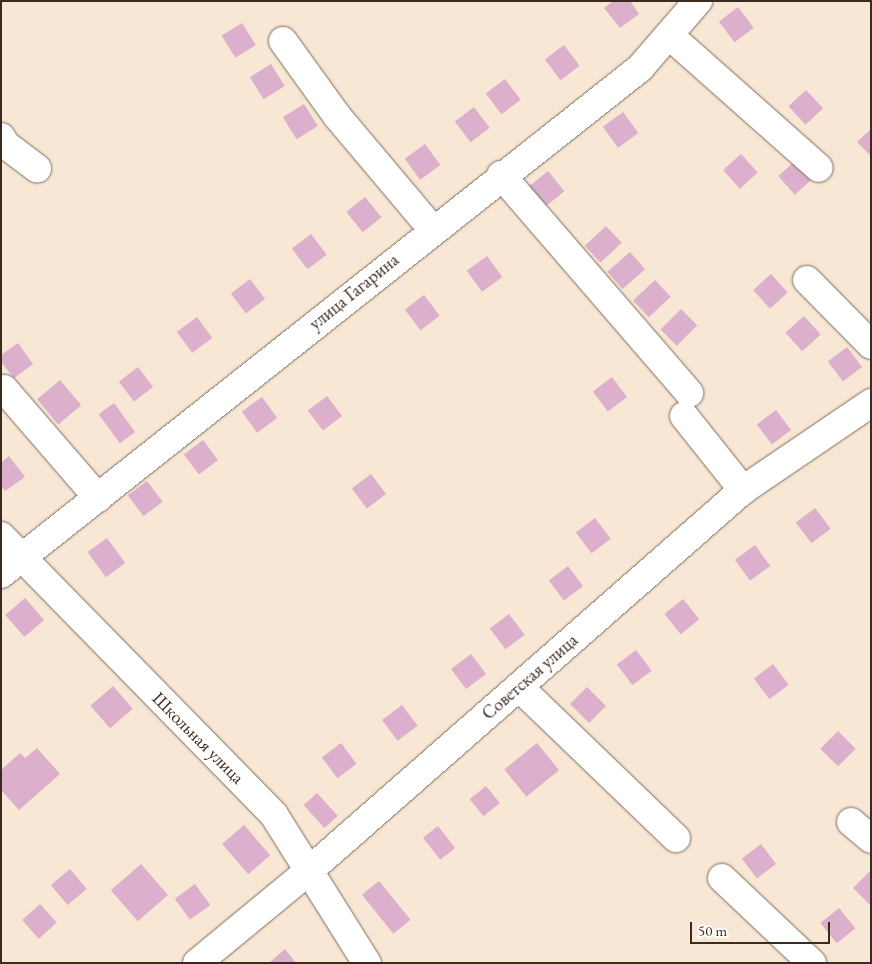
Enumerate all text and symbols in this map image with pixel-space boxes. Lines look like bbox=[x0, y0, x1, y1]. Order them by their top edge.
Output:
street label: улица Гагарина bbox=[305, 249, 403, 335]
street label: Советская улица bbox=[478, 629, 582, 725]
street label: Школьная улица bbox=[148, 688, 248, 788]
scale bar bbox=[692, 912, 832, 944]
text: 50 m bbox=[698, 921, 727, 940]

